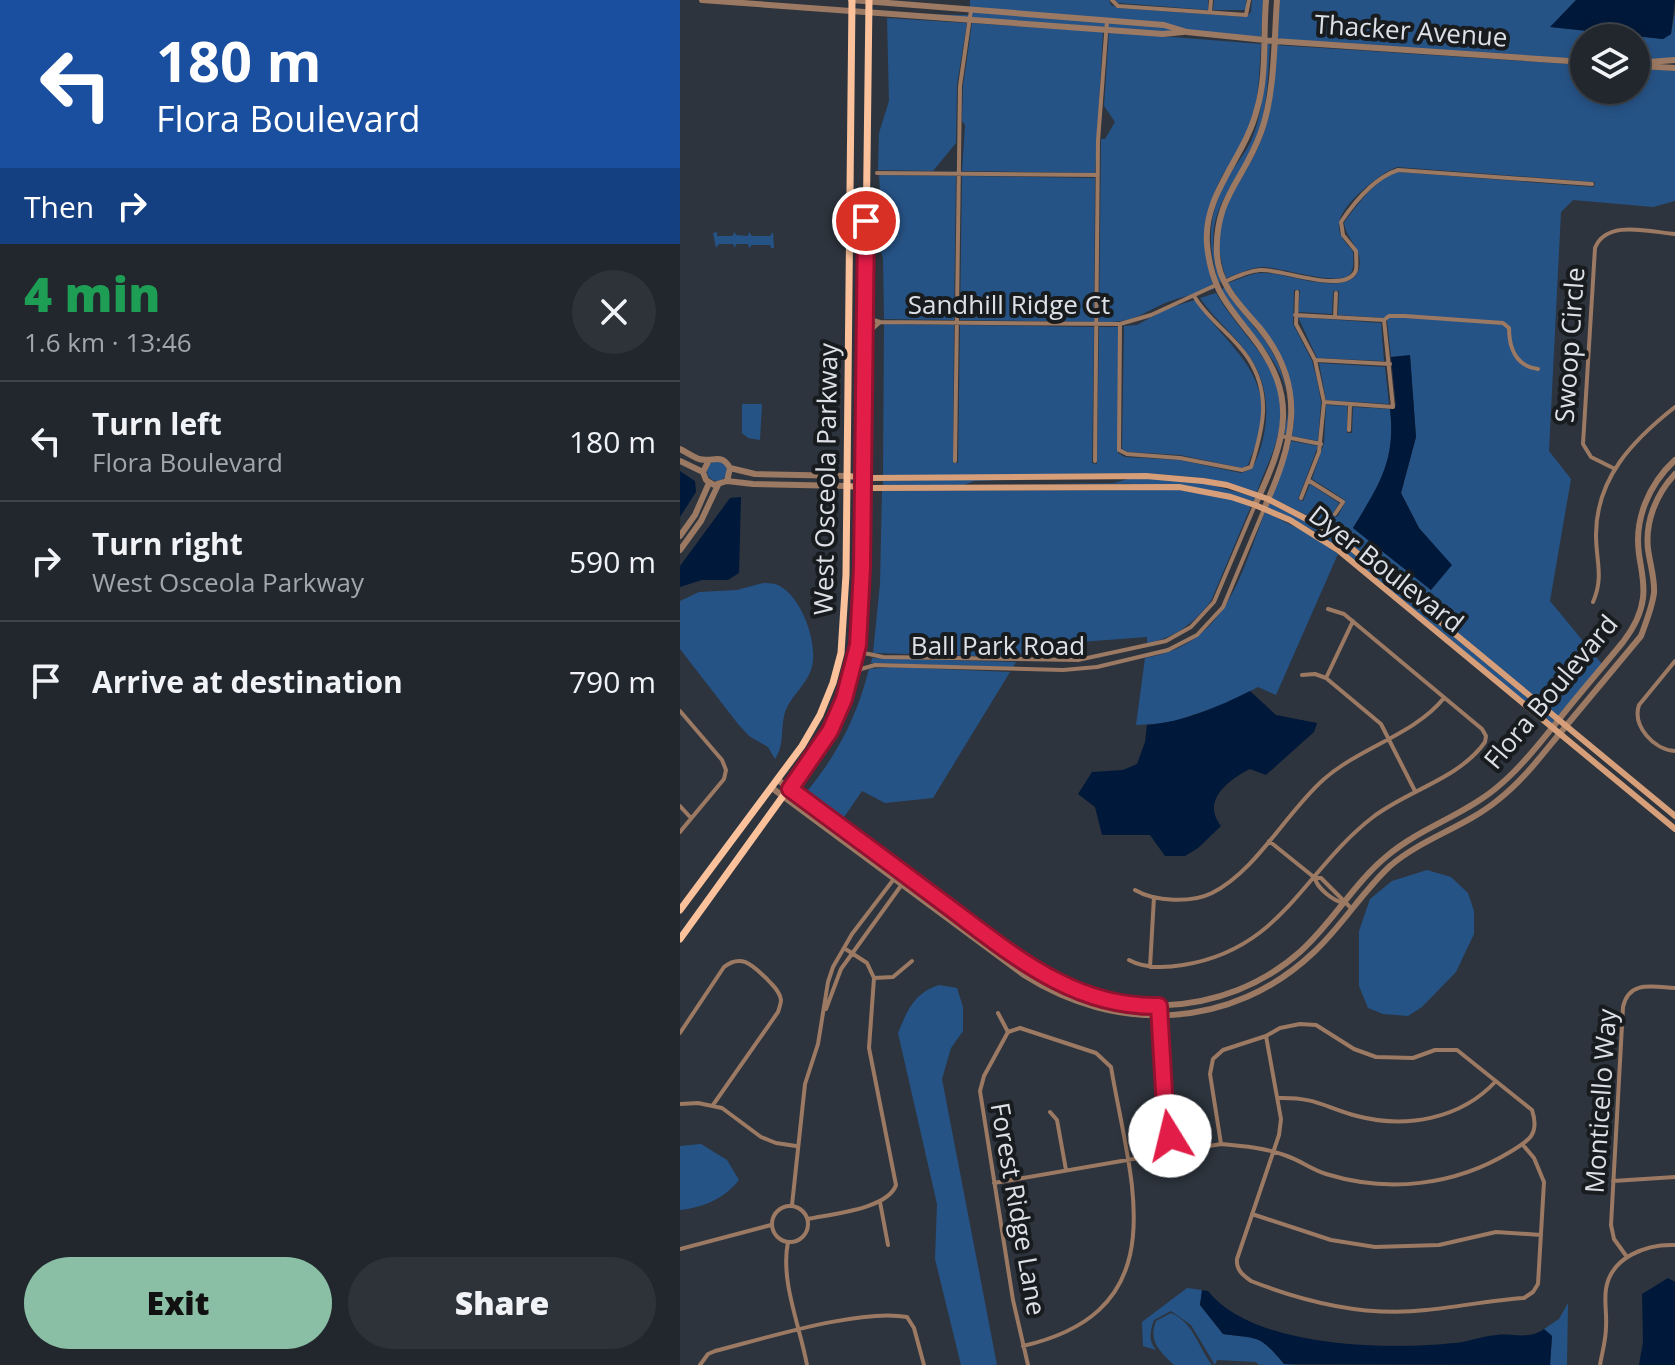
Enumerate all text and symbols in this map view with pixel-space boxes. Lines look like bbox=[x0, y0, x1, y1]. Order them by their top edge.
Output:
street label: Thacker Avenue bbox=[1313, 5, 1509, 55]
text: 180 m bbox=[156, 22, 322, 98]
map controls bbox=[1570, 24, 1650, 104]
button: layers bbox=[1570, 24, 1650, 104]
icon: left bbox=[24, 32, 128, 136]
text: Flora Boulevard bbox=[156, 94, 420, 143]
icon: right bbox=[110, 184, 154, 228]
text: Then bbox=[24, 186, 94, 227]
pin bbox=[832, 187, 900, 255]
icon: arrive bbox=[844, 199, 888, 243]
text: 4 min bbox=[24, 261, 160, 326]
street label: Swoop Circle bbox=[1546, 266, 1592, 424]
button: close bbox=[572, 270, 656, 354]
street label: Sandhill Ridge Ct bbox=[908, 286, 1110, 322]
text: 1.6 km · 13:46 bbox=[24, 324, 192, 360]
street label: West Osceola Parkway bbox=[805, 342, 845, 615]
text: Turn left bbox=[92, 403, 222, 444]
icon: left bbox=[24, 419, 68, 463]
text: 180 m bbox=[569, 421, 656, 462]
text: Flora Boulevard bbox=[92, 444, 283, 480]
street label: Dyer Boulevard bbox=[1302, 496, 1472, 640]
text: Turn right bbox=[92, 523, 243, 564]
icon: right bbox=[24, 539, 68, 583]
text: 590 m bbox=[569, 541, 656, 582]
text: West Osceola Parkway bbox=[92, 564, 364, 600]
street label: Flora Boulevard bbox=[1475, 607, 1625, 776]
street label: Ball Park Road bbox=[911, 627, 1085, 663]
icon: arrive bbox=[24, 659, 68, 703]
text: Arrive at destination bbox=[92, 661, 403, 702]
text: 790 m bbox=[569, 661, 656, 702]
street label: Monticello Way bbox=[1576, 1007, 1624, 1194]
position arrow bbox=[1128, 1094, 1212, 1178]
street label: Forest Ridge Lane bbox=[983, 1100, 1055, 1318]
button: Exit bbox=[24, 1257, 332, 1349]
button: Share bbox=[348, 1257, 656, 1349]

